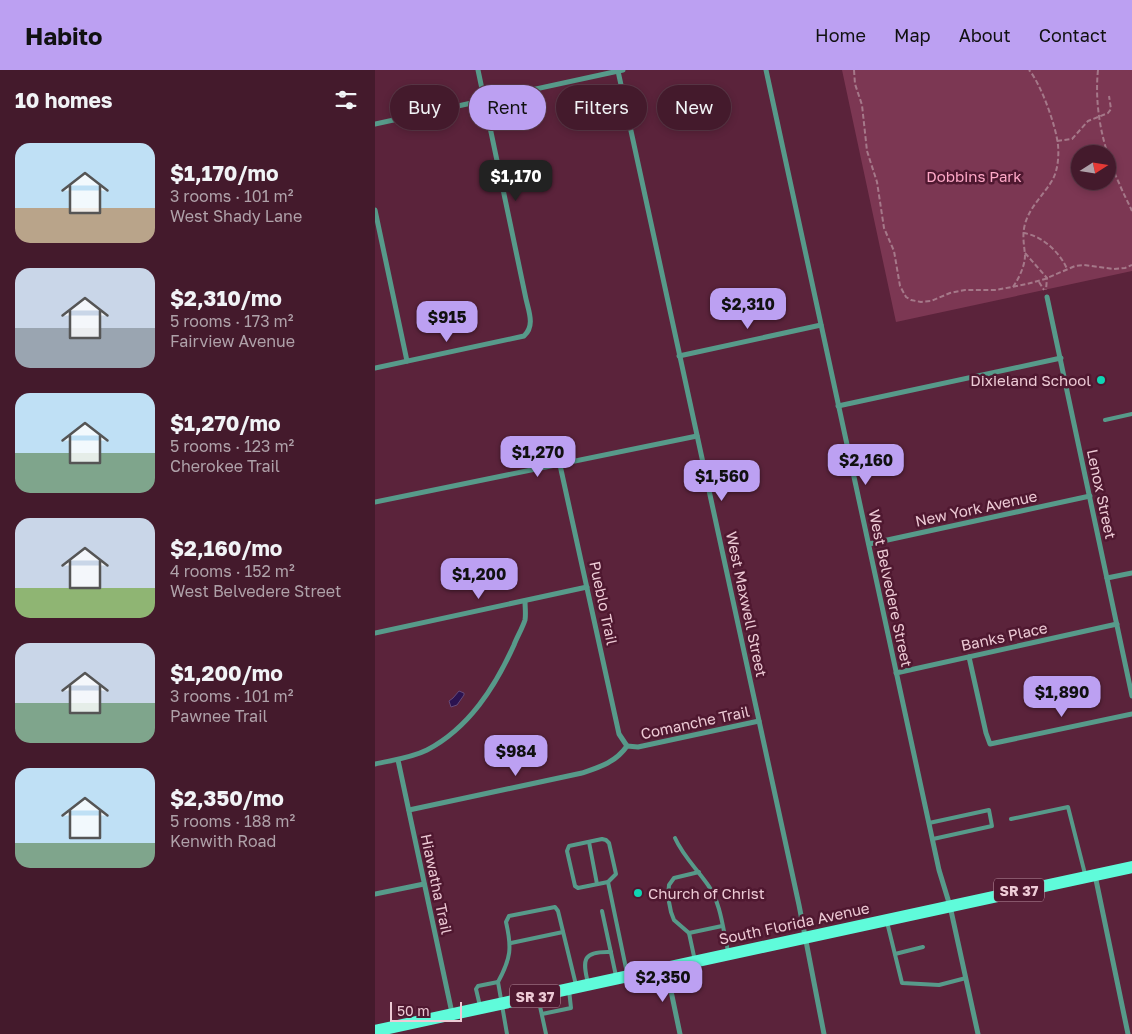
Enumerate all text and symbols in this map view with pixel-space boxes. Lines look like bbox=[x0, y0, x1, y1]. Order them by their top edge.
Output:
text: Habito bbox=[25, 21, 103, 50]
text: Home bbox=[815, 24, 866, 46]
text: Map bbox=[894, 24, 931, 46]
text: About bbox=[959, 24, 1011, 46]
text: Contact bbox=[1039, 24, 1107, 46]
chip: Buy bbox=[390, 85, 459, 130]
chip: Rent bbox=[469, 85, 546, 130]
chip: Filters bbox=[556, 85, 647, 130]
chip: New bbox=[657, 85, 731, 130]
icon: filters bbox=[332, 86, 360, 114]
text: 10 homes bbox=[15, 87, 113, 113]
north arrow bbox=[1071, 145, 1116, 190]
map controls bbox=[1071, 145, 1116, 190]
text: $1,170/mo bbox=[170, 160, 279, 186]
pin: $1,170 bbox=[475, 160, 557, 202]
icon: home bbox=[55, 163, 115, 223]
text: $1,170 bbox=[490, 166, 542, 186]
park label: Dobbins Park bbox=[926, 167, 1022, 185]
text: 3 rooms · 101 m² bbox=[170, 186, 293, 206]
text: West Shady Lane bbox=[170, 206, 302, 226]
text: $2,310/mo bbox=[170, 285, 282, 311]
icon: home bbox=[55, 288, 115, 348]
pin: $2,310 bbox=[707, 288, 789, 330]
text: $2,310 bbox=[721, 294, 775, 314]
pin: $915 bbox=[417, 300, 477, 343]
text: $915 bbox=[428, 307, 466, 327]
text: 5 rooms · 173 m² bbox=[170, 311, 294, 331]
text: Fairview Avenue bbox=[170, 331, 295, 351]
place label: Dixieland School bbox=[970, 371, 1091, 389]
marker: Dixieland School bbox=[1095, 374, 1107, 386]
text: $1,270/mo bbox=[170, 410, 281, 436]
icon: home bbox=[55, 413, 115, 473]
text: 5 rooms · 123 m² bbox=[170, 436, 294, 456]
pin: $1,270 bbox=[497, 436, 579, 478]
text: $1,270 bbox=[512, 442, 564, 462]
pin: $2,160 bbox=[825, 444, 907, 486]
street label: Lenox Street bbox=[1084, 447, 1120, 541]
text: $2,160 bbox=[839, 450, 893, 470]
text: Cherokee Trail bbox=[170, 456, 280, 476]
pin: $1,560 bbox=[681, 460, 763, 502]
text: $1,560 bbox=[695, 466, 749, 486]
street label: New York Avenue bbox=[913, 486, 1039, 530]
street label: West Belvedere Street bbox=[865, 508, 917, 668]
street label: West Maxwell Street bbox=[723, 530, 771, 678]
text: $2,160/mo bbox=[170, 535, 282, 561]
icon: home bbox=[55, 538, 115, 598]
pin: $1,200 bbox=[438, 558, 520, 600]
street label: Pueblo Trail bbox=[586, 559, 622, 647]
text: 4 rooms · 152 m² bbox=[170, 561, 295, 581]
text: $1,200 bbox=[452, 564, 506, 584]
text: West Belvedere Street bbox=[170, 581, 341, 601]
street label: Banks Place bbox=[959, 618, 1049, 654]
text: $1,200/mo bbox=[170, 660, 283, 686]
icon: home bbox=[55, 663, 115, 723]
pin: $1,890 bbox=[1021, 676, 1103, 718]
text: $1,890 bbox=[1035, 682, 1089, 702]
text: 3 rooms · 101 m² bbox=[170, 686, 293, 706]
street label: Comanche Trail bbox=[639, 702, 751, 742]
text: Pawnee Trail bbox=[170, 706, 268, 726]
pin: $984 bbox=[486, 734, 546, 777]
text: $984 bbox=[495, 741, 537, 761]
text: $2,350/mo bbox=[170, 785, 284, 811]
icon: home bbox=[55, 788, 115, 848]
text: 5 rooms · 188 m² bbox=[170, 811, 295, 831]
text: Kenwith Road bbox=[170, 831, 276, 851]
street label: Hiawatha Trail bbox=[418, 832, 456, 936]
road number: SR 37 bbox=[994, 878, 1044, 902]
place label: Church of Christ bbox=[648, 884, 765, 902]
marker: Church of Christ bbox=[632, 887, 644, 899]
street label: South Florida Avenue bbox=[717, 898, 871, 948]
pin: $2,350 bbox=[622, 960, 704, 1003]
text: $2,350 bbox=[635, 967, 691, 987]
road number: SR 37 bbox=[510, 984, 560, 1008]
scale bar bbox=[390, 999, 463, 1022]
text: 50 m bbox=[397, 1002, 430, 1019]

